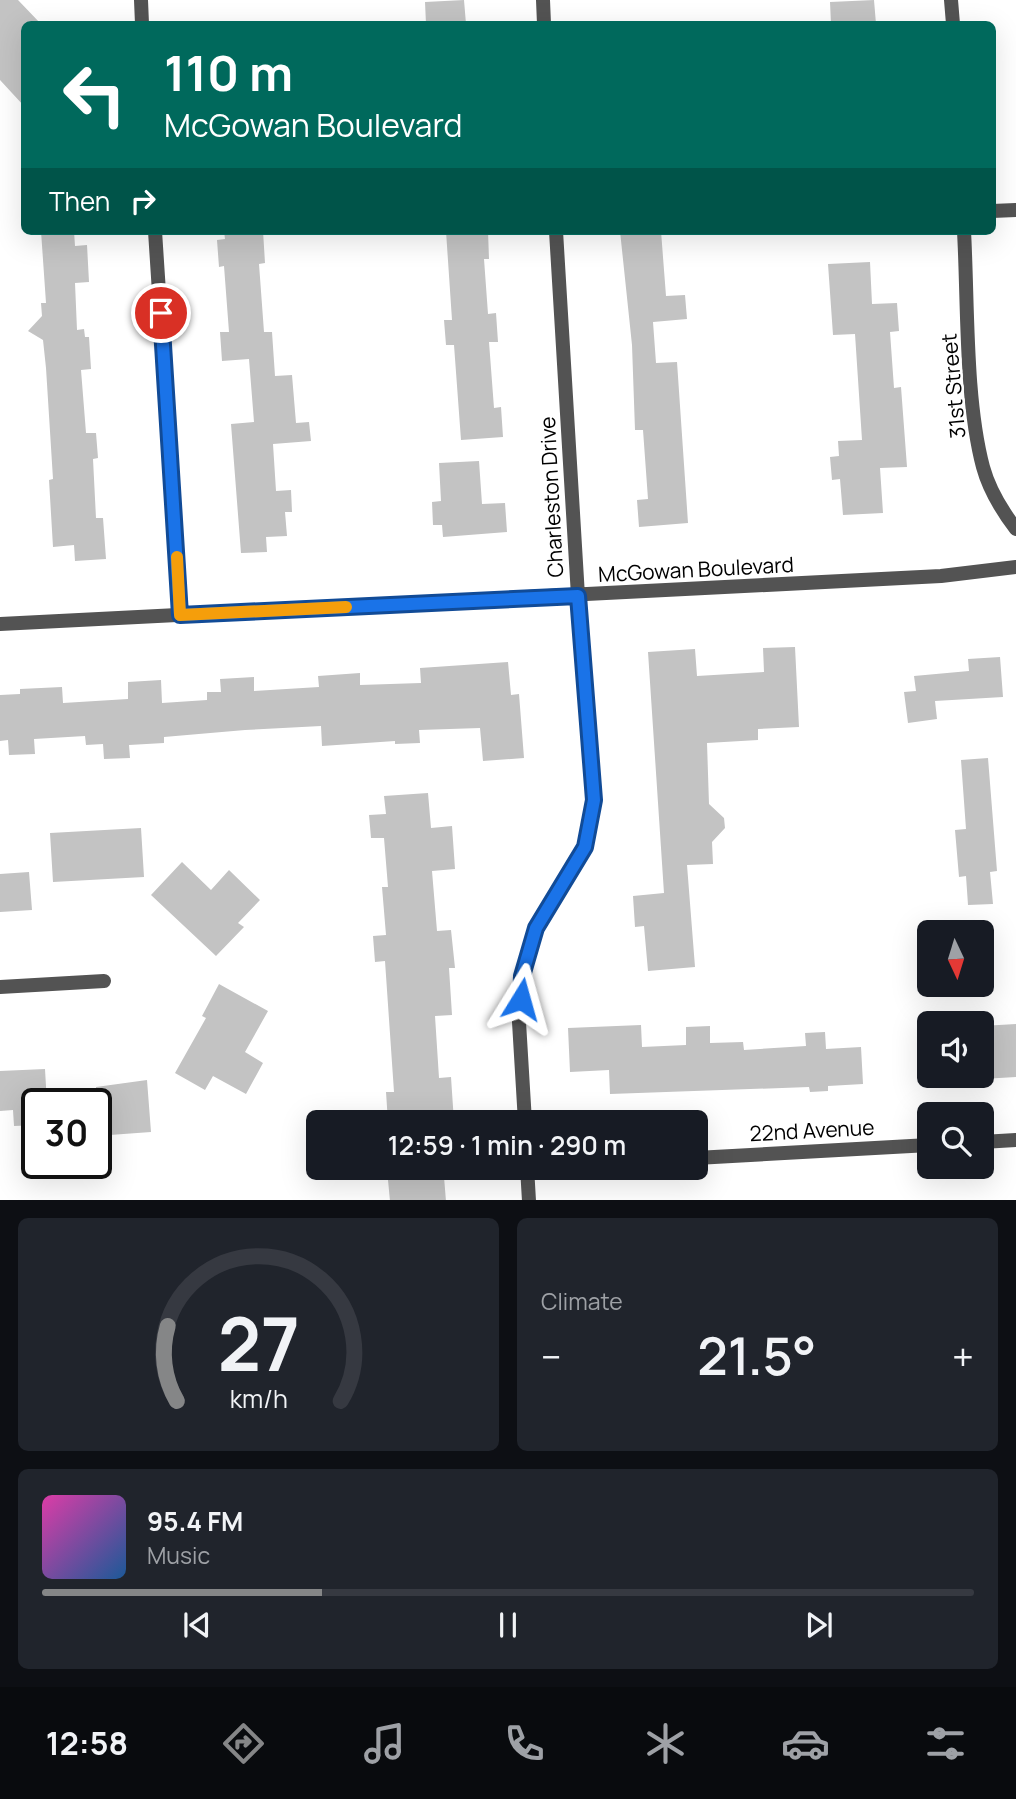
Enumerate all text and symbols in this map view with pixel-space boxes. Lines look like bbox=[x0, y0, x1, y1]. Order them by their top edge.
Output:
text: 110 m bbox=[164, 39, 293, 106]
icon: left bbox=[49, 49, 140, 140]
text: McGowan Boulevard bbox=[164, 103, 463, 147]
icon: right bbox=[124, 182, 162, 220]
text: Then bbox=[49, 183, 110, 219]
pin bbox=[131, 283, 191, 343]
icon: arrive bbox=[142, 294, 180, 332]
street label: 31st Street bbox=[934, 332, 972, 440]
street label: Charleston Drive bbox=[533, 416, 569, 578]
street label: McGowan Boulevard bbox=[597, 550, 795, 588]
north arrow bbox=[917, 920, 994, 998]
map controls bbox=[917, 920, 994, 1179]
position arrow bbox=[484, 962, 558, 1036]
button: sound bbox=[917, 1011, 994, 1088]
speed limit sign: 30 bbox=[21, 1088, 112, 1179]
button: search bbox=[917, 1102, 994, 1179]
street label: 22nd Avenue bbox=[749, 1113, 875, 1147]
text: 12:59 · 1 min · 290 m bbox=[388, 1127, 626, 1163]
text: Climate bbox=[541, 1285, 623, 1317]
text: 27 bbox=[217, 1293, 300, 1393]
text: 21.5° bbox=[697, 1320, 816, 1391]
text: − bbox=[541, 1330, 562, 1382]
text: + bbox=[952, 1330, 974, 1382]
text: km/h bbox=[229, 1380, 288, 1415]
text: 95.4 FM bbox=[147, 1503, 243, 1539]
text: Music bbox=[147, 1539, 210, 1571]
icon: previous bbox=[178, 1606, 216, 1644]
icon: pause bbox=[489, 1606, 527, 1644]
icon: next bbox=[800, 1606, 838, 1644]
icon: directions bbox=[219, 1719, 268, 1768]
icon: music bbox=[360, 1719, 409, 1768]
icon: phone bbox=[500, 1719, 549, 1768]
icon: climate bbox=[641, 1719, 690, 1768]
icon: car bbox=[781, 1719, 830, 1768]
icon: filters bbox=[921, 1719, 970, 1768]
text: 12:58 bbox=[46, 1721, 128, 1765]

